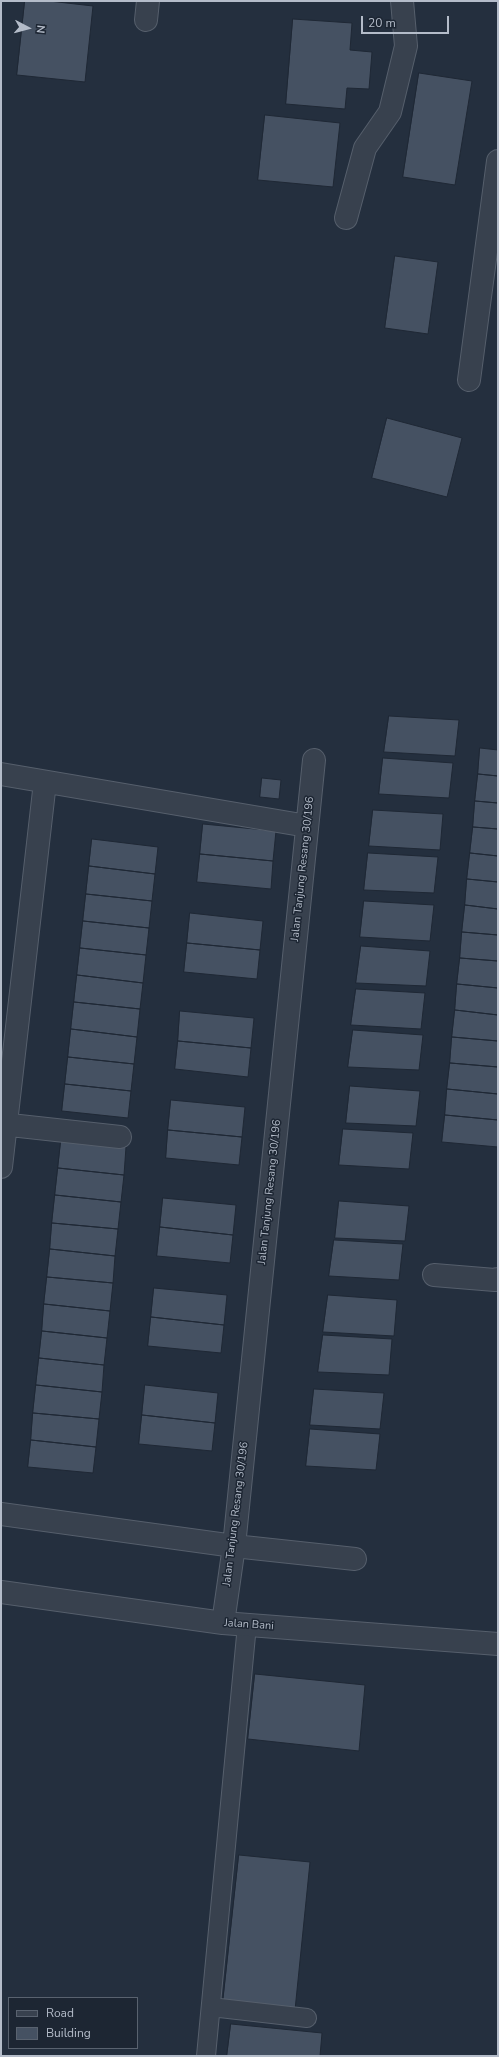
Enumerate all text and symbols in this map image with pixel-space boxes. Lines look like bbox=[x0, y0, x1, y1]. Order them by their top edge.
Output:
north arrow bbox=[8, 8, 48, 48]
scale bar bbox=[363, 8, 451, 34]
text: 20 m bbox=[368, 15, 396, 31]
text: N bbox=[33, 24, 48, 34]
street label: Jalan Tanjung Resang 30/196 bbox=[289, 796, 317, 942]
street label: Jalan Tanjung Resang 30/196 bbox=[256, 1119, 284, 1265]
street label: Jalan Tanjung Resang 30/196 bbox=[221, 1441, 251, 1587]
street label: Jalan Bani bbox=[224, 1617, 274, 1633]
legend bbox=[8, 1997, 138, 2049]
text: Road bbox=[46, 2005, 74, 2021]
text: Building bbox=[46, 2025, 91, 2041]

